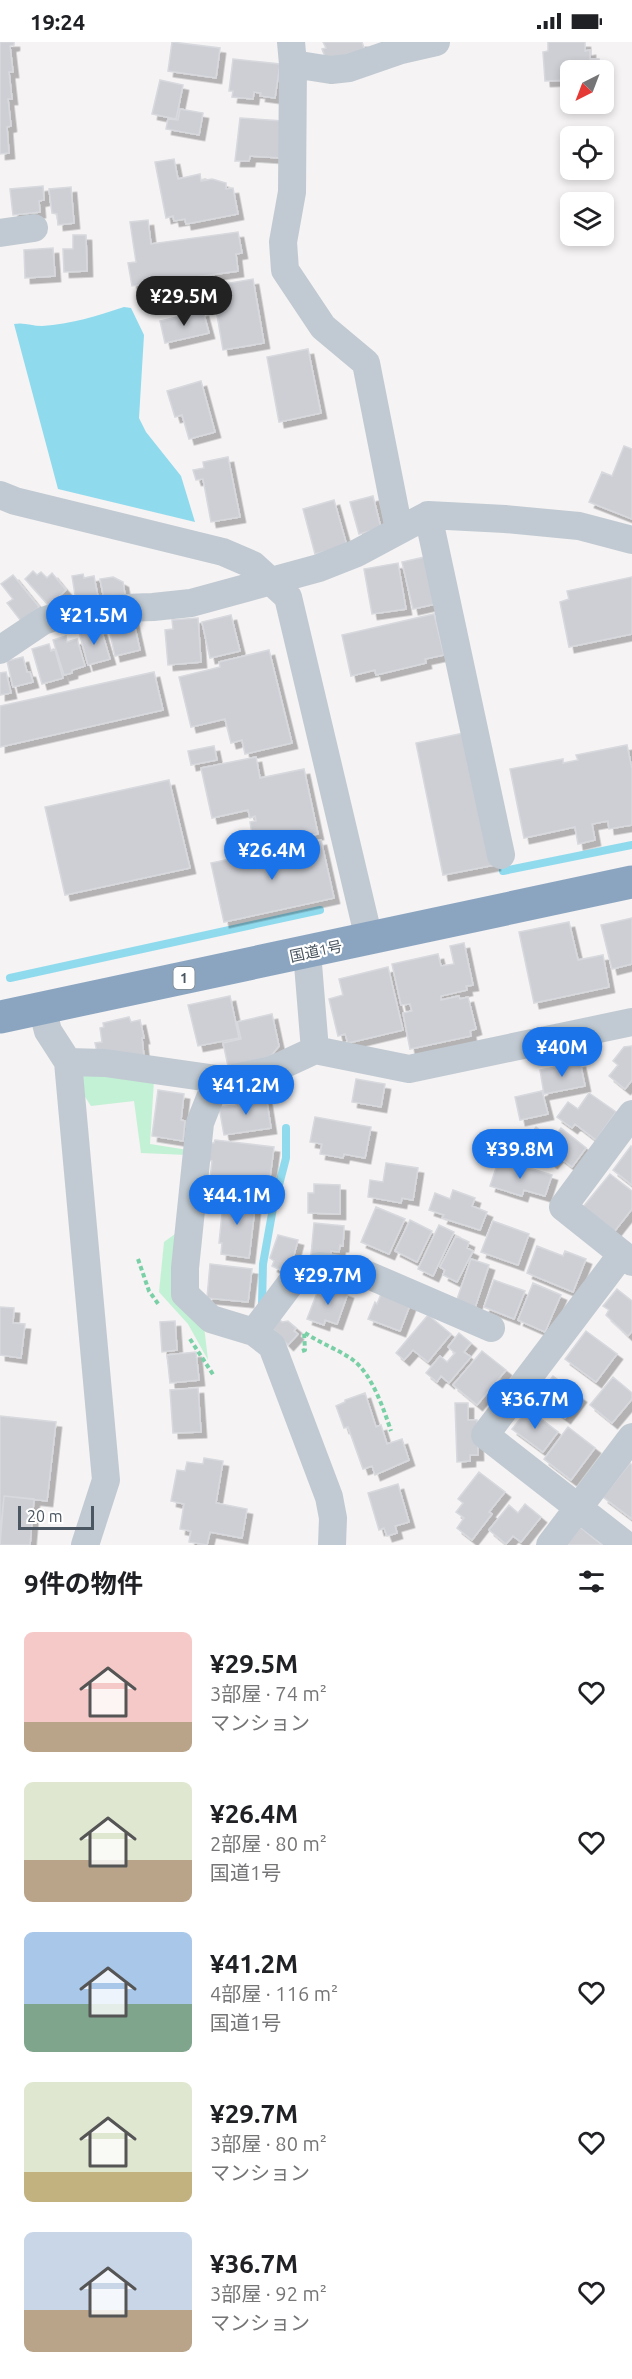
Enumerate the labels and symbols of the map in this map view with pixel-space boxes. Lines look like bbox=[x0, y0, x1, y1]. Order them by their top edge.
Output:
north arrow bbox=[560, 60, 614, 114]
pin: ¥29.5M bbox=[135, 276, 233, 327]
pin: ¥21.5M bbox=[45, 595, 143, 646]
pin: ¥26.4M bbox=[223, 830, 321, 881]
street label: 国道1号 bbox=[288, 937, 344, 965]
road number: 1 bbox=[174, 967, 195, 989]
pin: ¥40M bbox=[526, 1027, 598, 1078]
pin: ¥41.2M bbox=[197, 1065, 295, 1116]
pin: ¥39.8M bbox=[471, 1129, 569, 1180]
pin: ¥44.1M bbox=[188, 1175, 286, 1226]
pin: ¥29.7M bbox=[279, 1255, 377, 1306]
pin: ¥36.7M bbox=[486, 1379, 584, 1430]
scale bar bbox=[18, 1503, 94, 1530]

